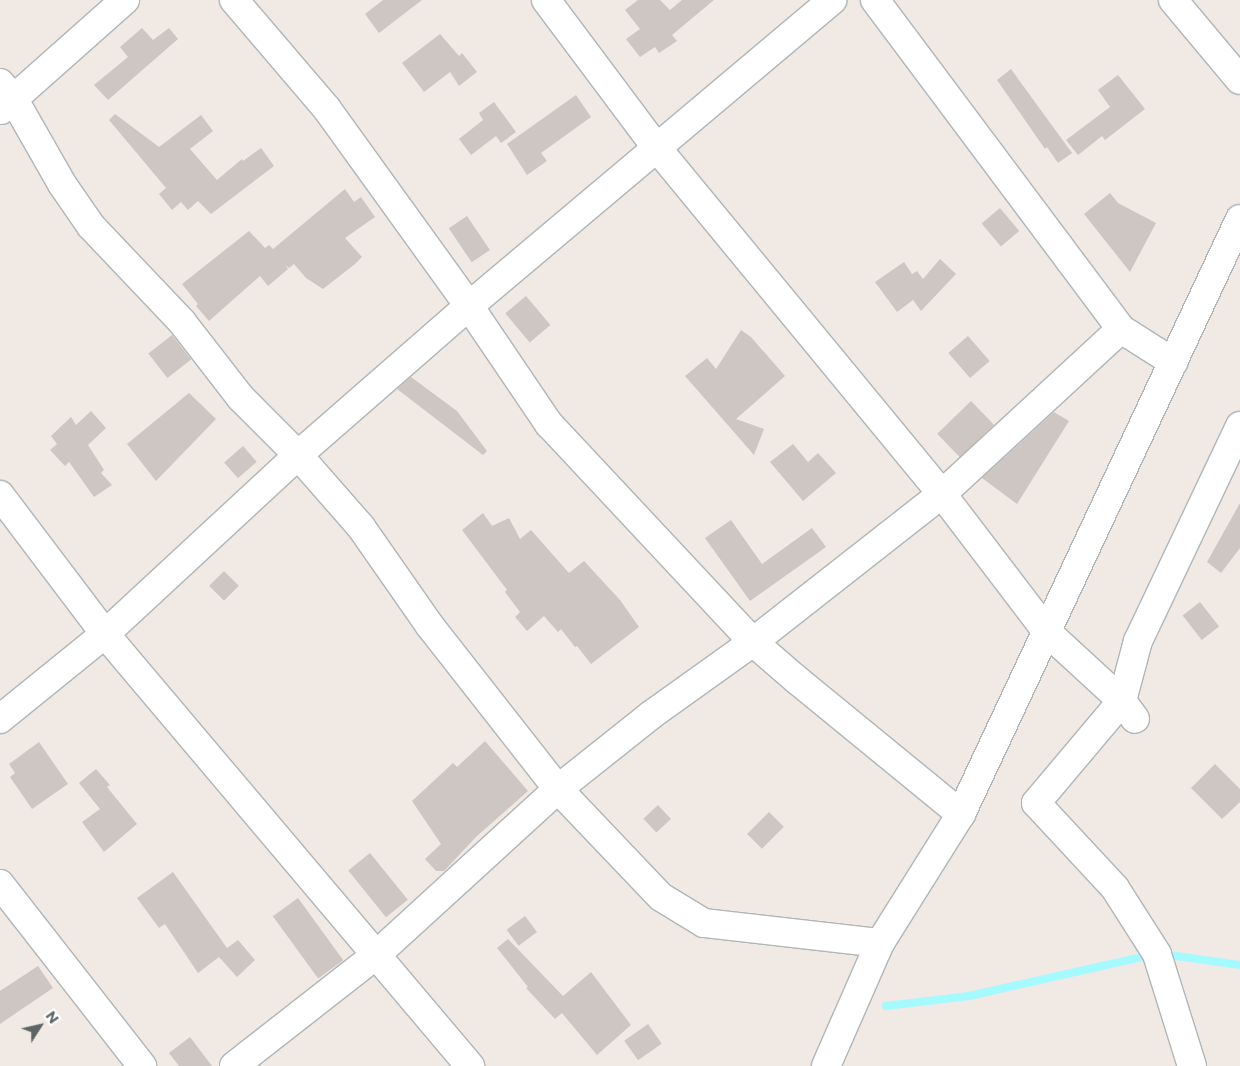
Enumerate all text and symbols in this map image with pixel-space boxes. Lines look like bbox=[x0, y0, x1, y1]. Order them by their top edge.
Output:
north arrow bbox=[15, 1001, 65, 1051]
text: N bbox=[42, 1008, 63, 1027]

